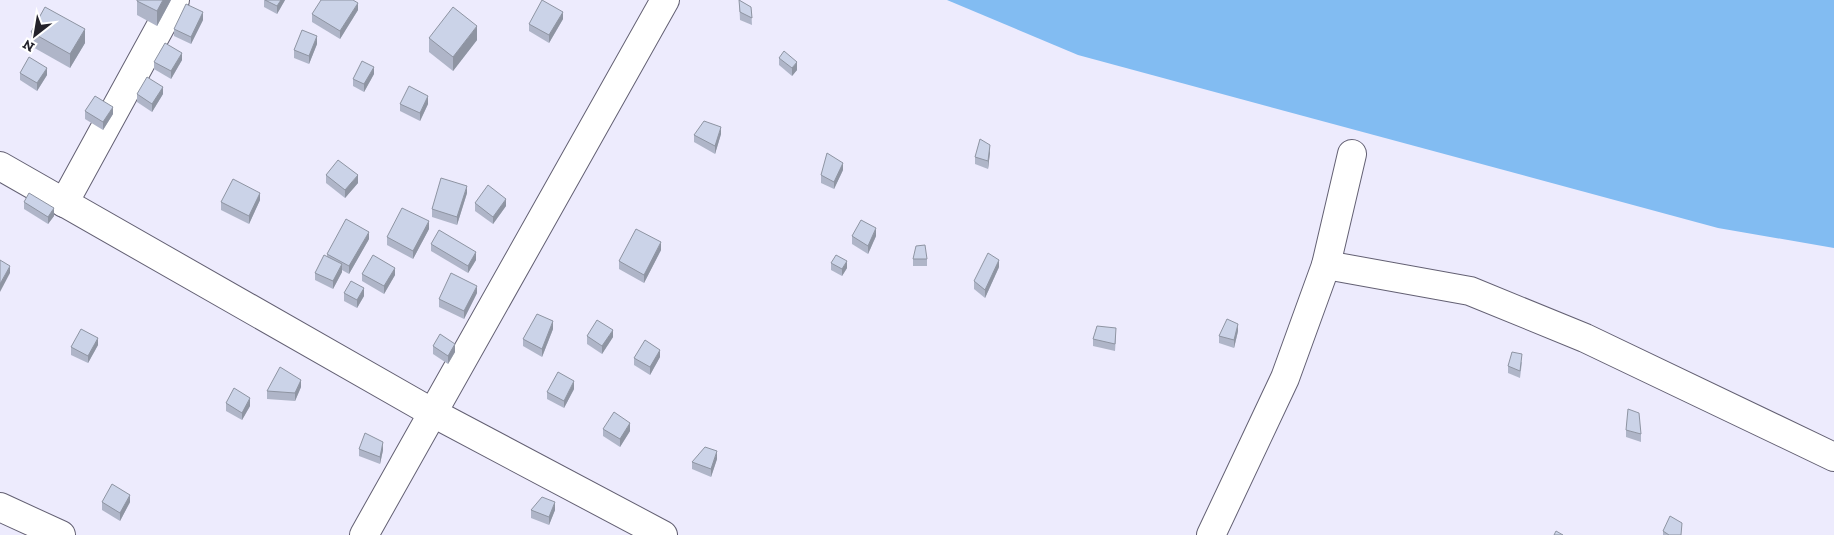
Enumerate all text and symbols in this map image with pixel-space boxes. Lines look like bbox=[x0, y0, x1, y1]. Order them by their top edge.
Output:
north arrow bbox=[10, 10, 60, 60]
text: N bbox=[19, 36, 38, 56]

